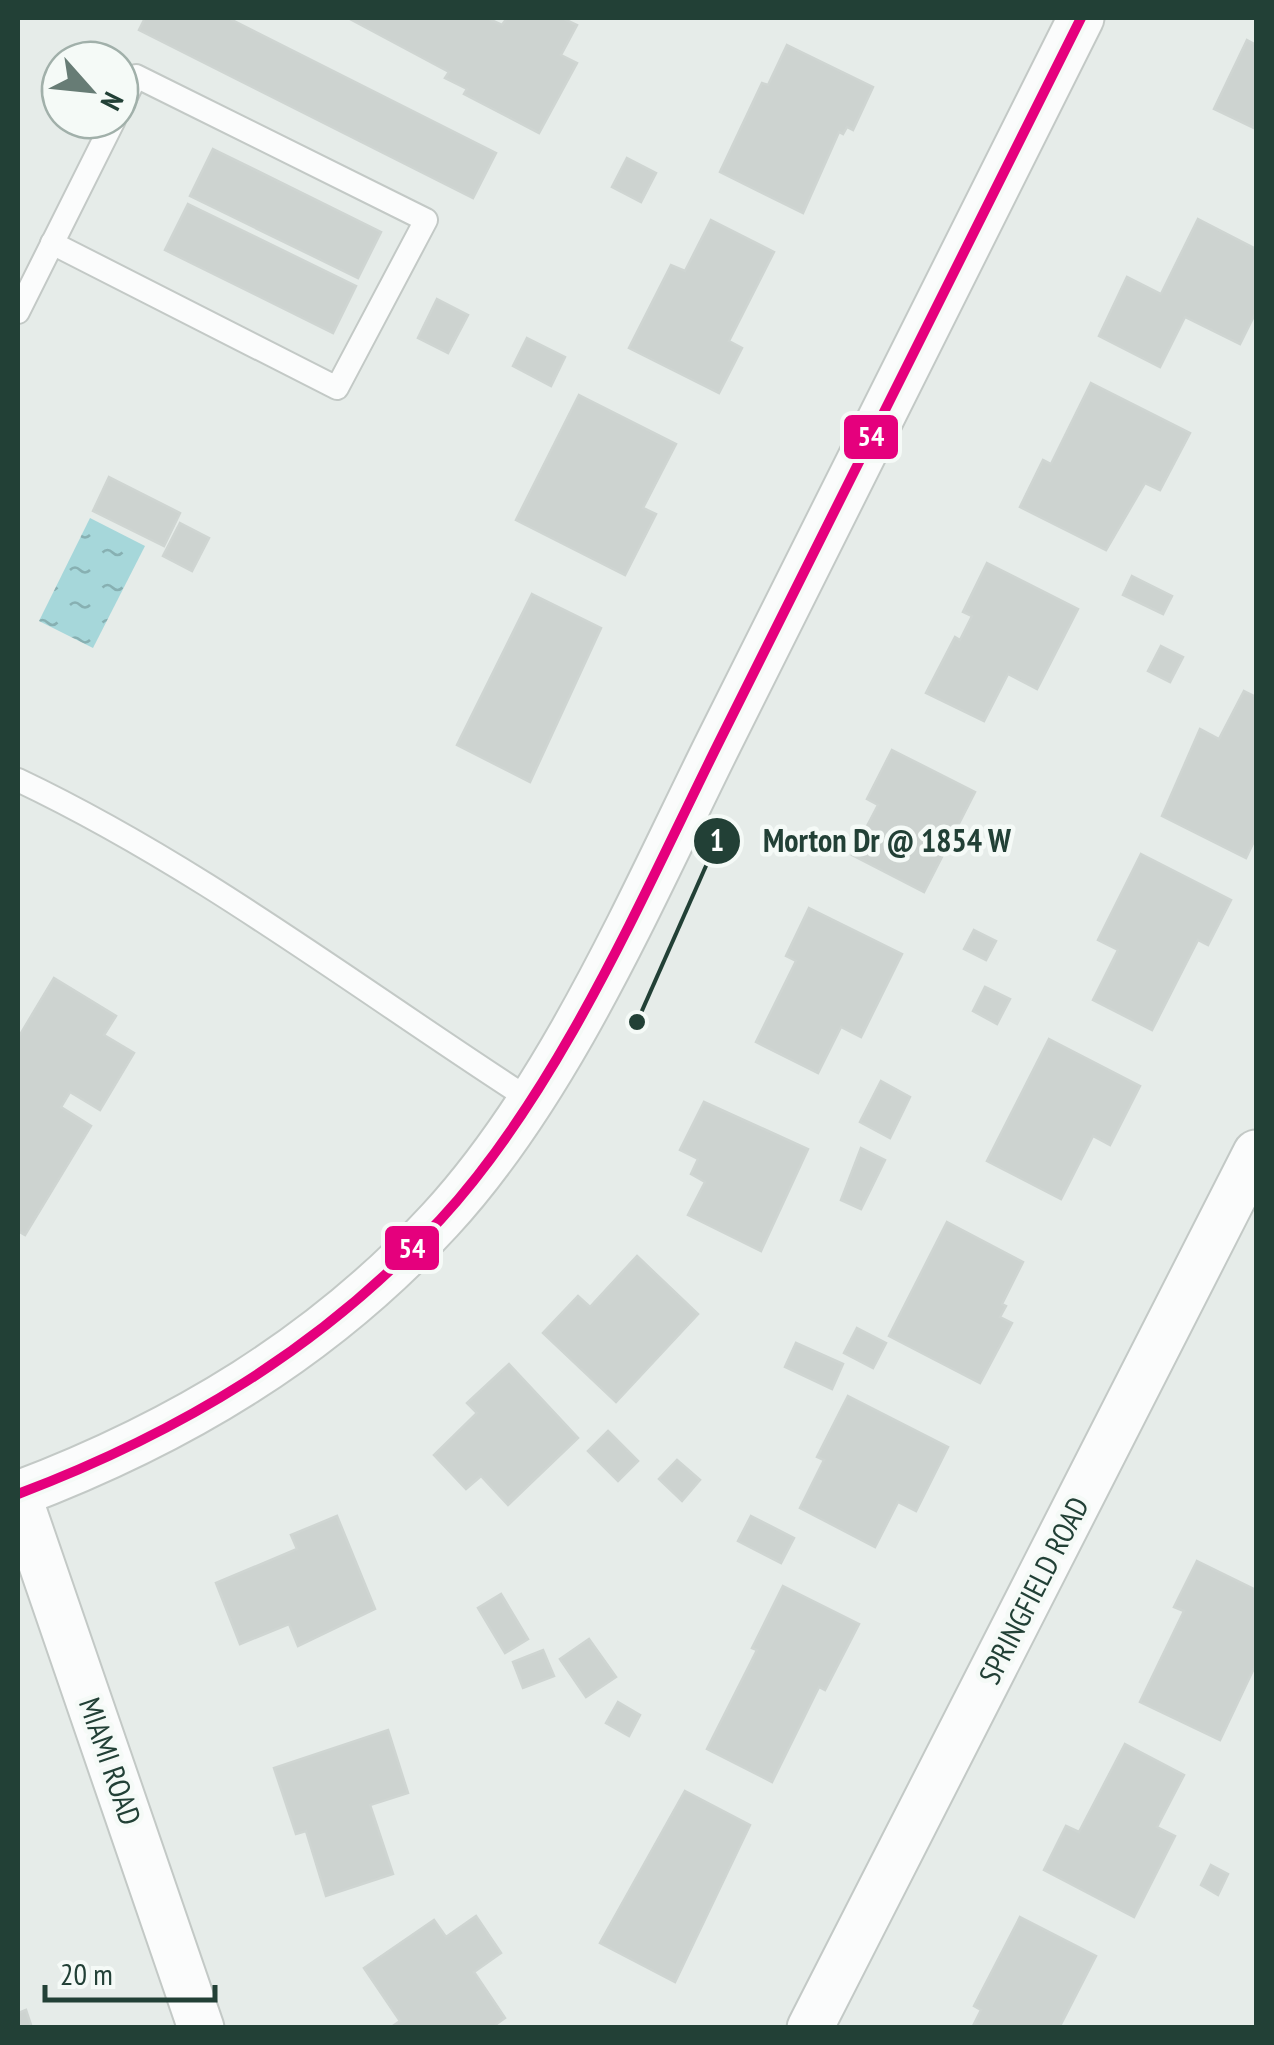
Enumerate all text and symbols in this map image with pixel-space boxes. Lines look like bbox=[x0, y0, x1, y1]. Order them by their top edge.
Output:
north arrow bbox=[40, 40, 140, 140]
text: N bbox=[93, 86, 133, 117]
line badge: 54 bbox=[842, 413, 900, 461]
text: 54 bbox=[858, 417, 885, 454]
callout: Morton Dr @ 1854 W bbox=[692, 810, 1031, 872]
text: Morton Dr @ 1854 W bbox=[763, 819, 1012, 861]
text: 1 bbox=[710, 820, 724, 859]
line badge: 54 bbox=[383, 1224, 441, 1272]
text: 54 bbox=[399, 1229, 426, 1266]
street label: SPRINGFIELD ROAD bbox=[969, 1490, 1097, 1690]
street label: MIAMI ROAD bbox=[71, 1692, 151, 1830]
scale bar bbox=[45, 1940, 215, 2002]
text: 20 m bbox=[60, 1954, 113, 1993]

